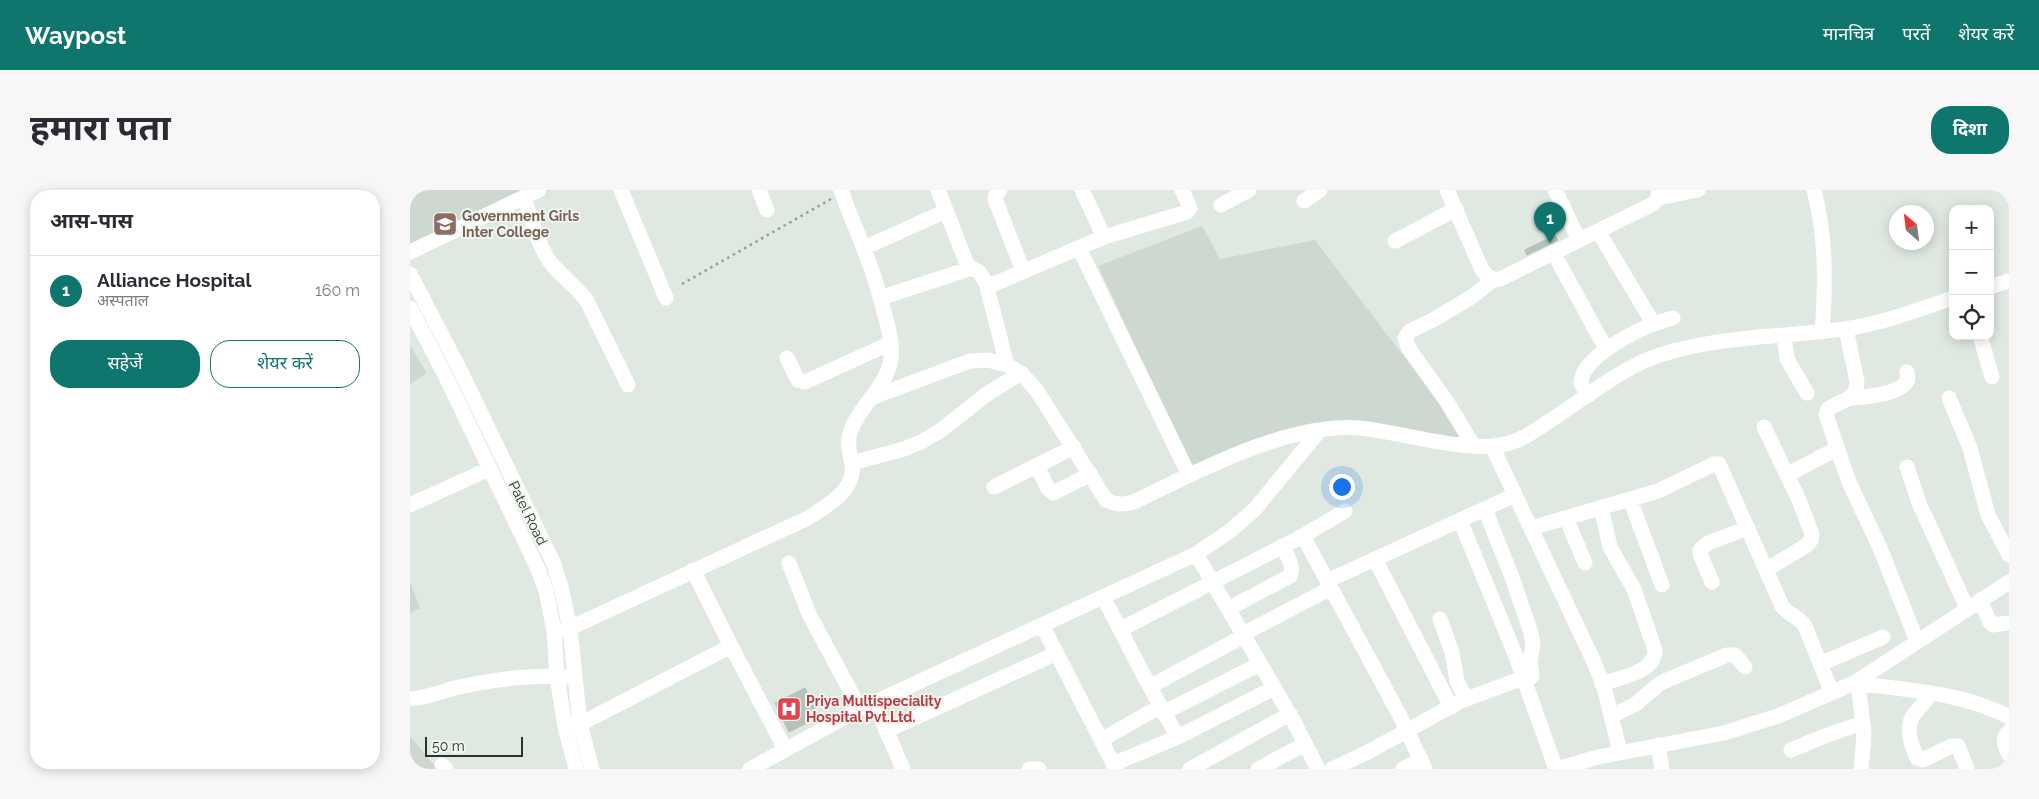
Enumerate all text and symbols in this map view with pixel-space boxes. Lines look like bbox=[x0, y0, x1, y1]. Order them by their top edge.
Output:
text: Waypost bbox=[25, 21, 126, 50]
text: मानचित्र bbox=[1823, 23, 1874, 44]
text: परतें bbox=[1902, 23, 1930, 44]
text: शेयर करें bbox=[1958, 23, 2014, 44]
button: दिशा bbox=[1931, 106, 2009, 154]
text: हमारा पता bbox=[30, 107, 171, 148]
pin: 1 bbox=[1534, 202, 1566, 243]
north arrow bbox=[1889, 205, 1934, 250]
map controls bbox=[1949, 205, 1994, 340]
button: + bbox=[1949, 205, 1994, 250]
text: आस-पास bbox=[50, 208, 133, 233]
place label: Government Girls Inter College bbox=[462, 208, 579, 240]
school or university icon: Government Girls Inter College bbox=[432, 211, 458, 237]
button: − bbox=[1949, 250, 1994, 295]
text: Alliance Hospital bbox=[97, 269, 252, 291]
text: 1 bbox=[62, 281, 70, 300]
text: 160 m bbox=[315, 281, 360, 300]
text: अस्पताल bbox=[97, 291, 149, 310]
button: locate bbox=[1949, 295, 1994, 340]
button: सहेजें bbox=[50, 340, 200, 388]
button: शेयर करें bbox=[210, 340, 360, 388]
your location bbox=[1329, 474, 1355, 500]
street label: Patel Road bbox=[506, 478, 550, 548]
place label: Priya Multispeciality Hospital Pvt.Ltd. bbox=[806, 693, 942, 725]
hospital icon: Priya Multispeciality Hospital Pvt.Ltd. bbox=[776, 696, 802, 722]
scale bar bbox=[425, 734, 522, 757]
text: 50 m bbox=[432, 738, 465, 754]

